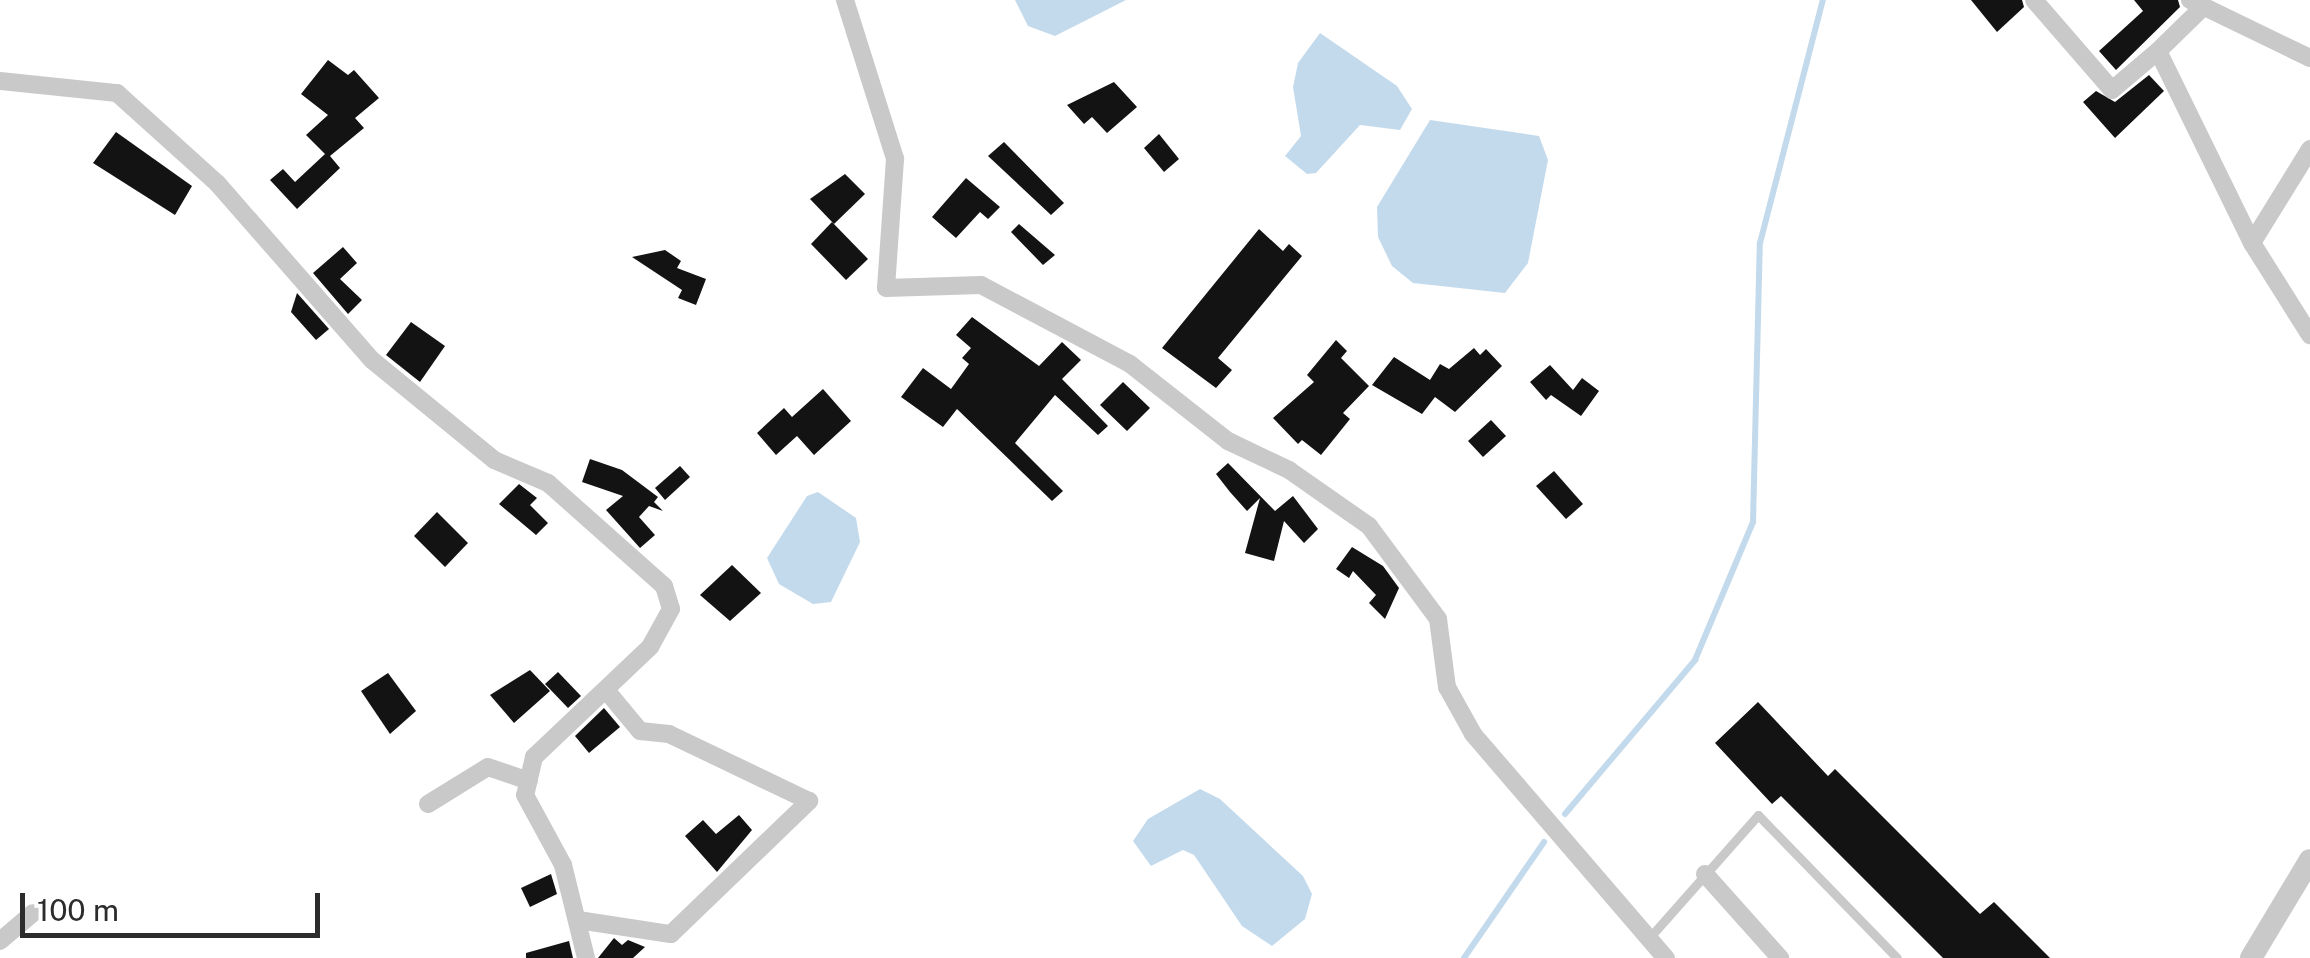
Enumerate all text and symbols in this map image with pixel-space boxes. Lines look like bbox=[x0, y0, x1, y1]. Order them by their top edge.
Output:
scale bar bbox=[25, 873, 325, 935]
text: 100 m bbox=[37, 892, 119, 928]

